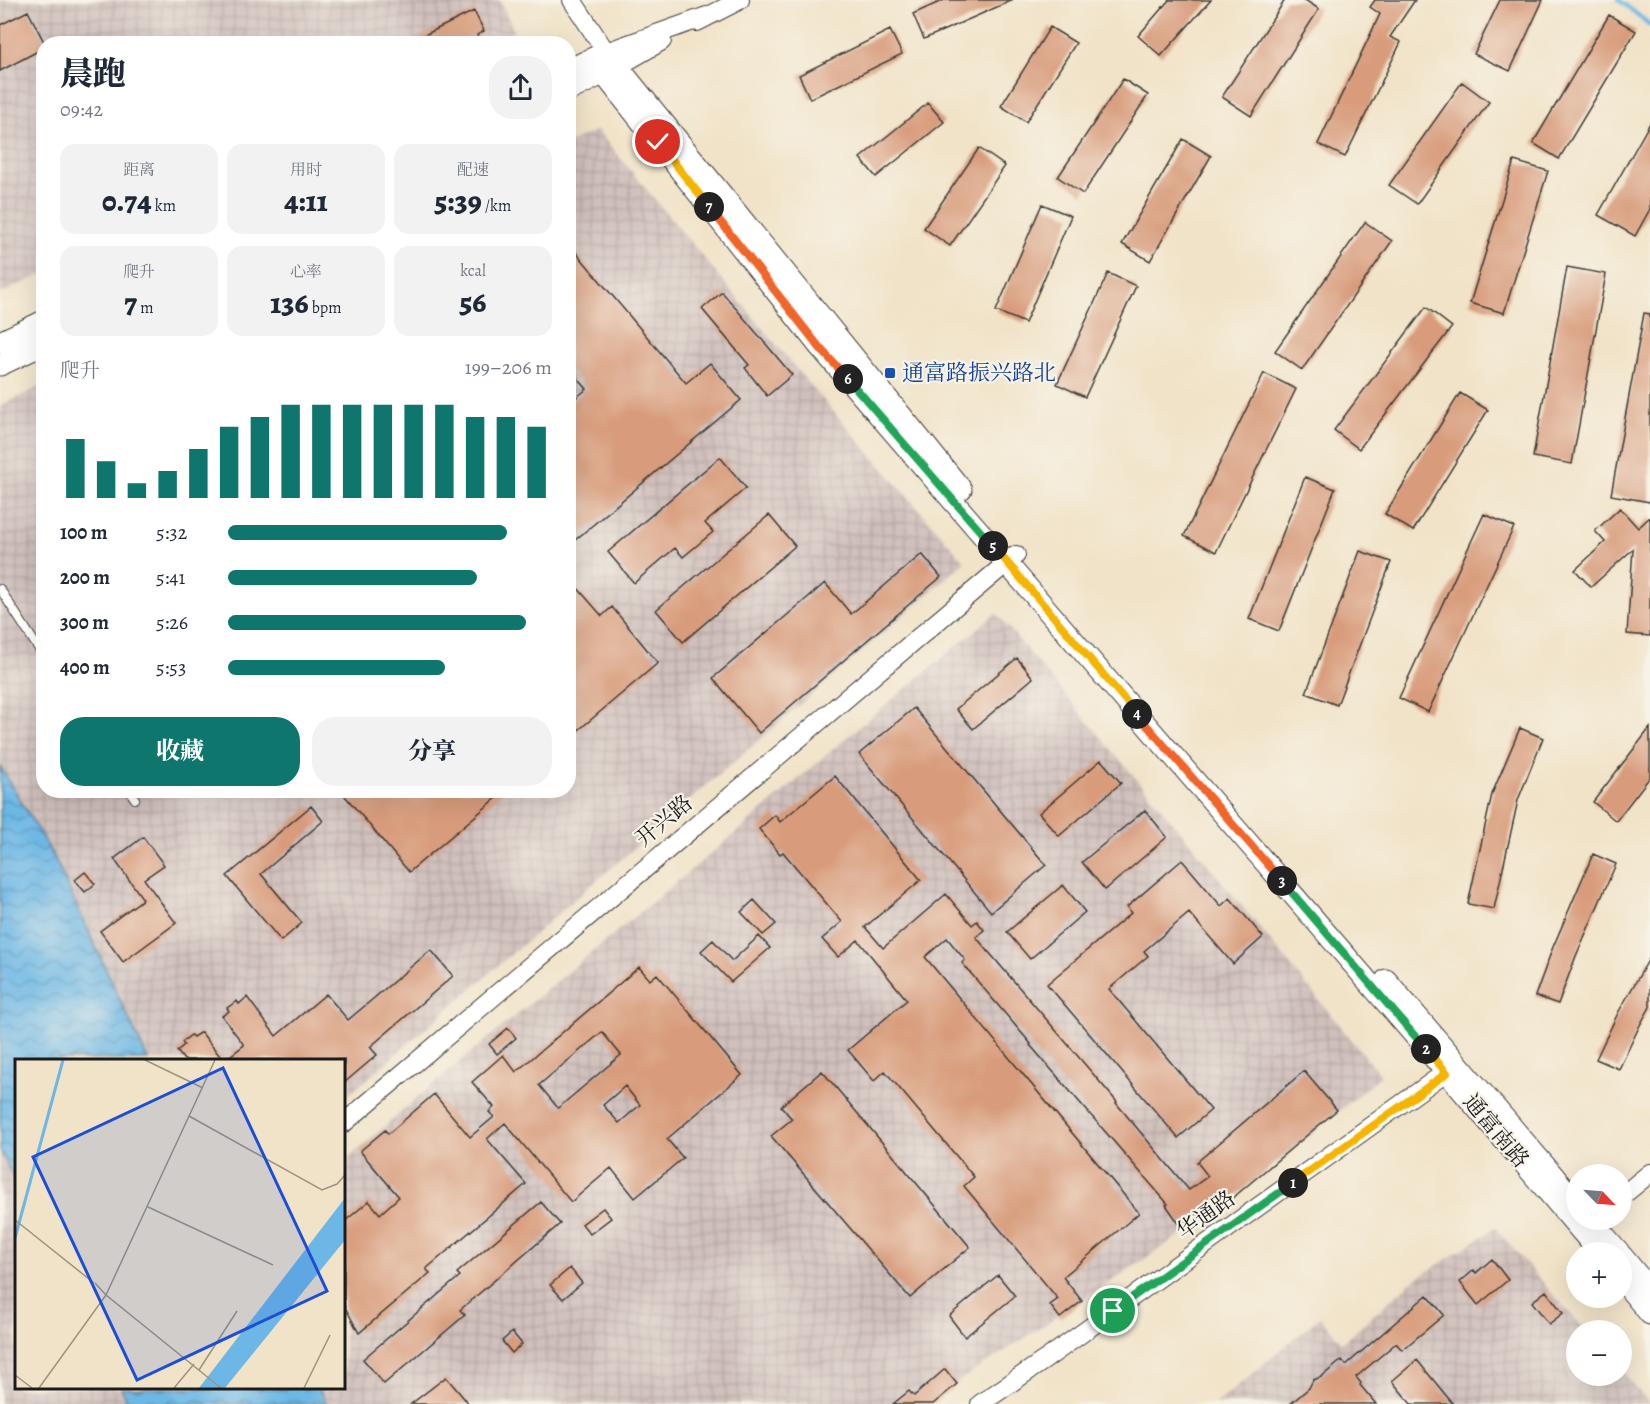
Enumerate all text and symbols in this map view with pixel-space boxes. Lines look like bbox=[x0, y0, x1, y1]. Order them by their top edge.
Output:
text: 晨跑 bbox=[60, 51, 126, 96]
button: share bbox=[489, 56, 552, 119]
text: 09:42 bbox=[60, 96, 103, 123]
pin bbox=[632, 116, 683, 167]
icon: check bbox=[641, 125, 674, 158]
text: 距离 bbox=[123, 159, 155, 181]
text: 用时 bbox=[290, 159, 322, 181]
text: 配速 bbox=[457, 159, 489, 181]
text: 0.74 bbox=[102, 181, 152, 221]
text: 4:11 bbox=[284, 181, 328, 221]
text: 5:39 bbox=[435, 181, 482, 221]
pin: 7 bbox=[694, 192, 724, 222]
text: km bbox=[152, 195, 176, 217]
text: /km bbox=[482, 195, 511, 217]
text: 7 bbox=[706, 196, 712, 218]
text: kcal bbox=[460, 260, 486, 282]
text: 爬升 bbox=[123, 261, 155, 283]
text: 心率 bbox=[290, 261, 322, 283]
text: 56 bbox=[460, 282, 486, 322]
text: 7 bbox=[124, 283, 137, 323]
text: 136 bbox=[270, 283, 309, 323]
text: m bbox=[137, 297, 154, 319]
text: bpm bbox=[309, 297, 342, 319]
text: 199–206 m bbox=[465, 354, 552, 381]
text: 爬升 bbox=[60, 357, 100, 384]
place label: 通富路振兴路北 bbox=[902, 358, 1056, 388]
pin: 6 bbox=[833, 364, 863, 394]
marker: 通富路振兴路北 bbox=[883, 366, 897, 380]
text: 6 bbox=[844, 368, 852, 390]
text: 100 m bbox=[60, 519, 108, 546]
text: 5:32 bbox=[156, 519, 187, 546]
pin: 5 bbox=[978, 531, 1008, 561]
text: 5 bbox=[990, 535, 996, 557]
text: 200 m bbox=[60, 564, 110, 591]
text: 5:41 bbox=[156, 564, 185, 591]
text: 300 m bbox=[60, 609, 109, 636]
text: 5:26 bbox=[156, 609, 188, 636]
text: 400 m bbox=[60, 654, 110, 681]
text: 5:53 bbox=[156, 654, 186, 681]
pin: 4 bbox=[1122, 699, 1152, 729]
text: 4 bbox=[1133, 703, 1141, 725]
button: 收藏 bbox=[60, 717, 300, 786]
button: 分享 bbox=[312, 717, 552, 786]
street label: 开兴路 bbox=[629, 788, 699, 854]
pin: 3 bbox=[1267, 866, 1297, 896]
text: 3 bbox=[1279, 870, 1285, 892]
pin: 2 bbox=[1411, 1034, 1441, 1064]
text: 2 bbox=[1422, 1038, 1430, 1060]
inset map bbox=[15, 1059, 345, 1389]
street label: 通富南路 bbox=[1456, 1088, 1536, 1174]
north arrow bbox=[1566, 1164, 1632, 1230]
map controls bbox=[1566, 1164, 1632, 1386]
pin: 1 bbox=[1278, 1168, 1308, 1198]
text: 1 bbox=[1290, 1172, 1296, 1194]
street label: 华通路 bbox=[1170, 1183, 1242, 1247]
button: + bbox=[1566, 1242, 1632, 1308]
pin bbox=[1087, 1285, 1138, 1336]
icon: arrive bbox=[1096, 1294, 1129, 1327]
button: − bbox=[1566, 1320, 1632, 1386]

